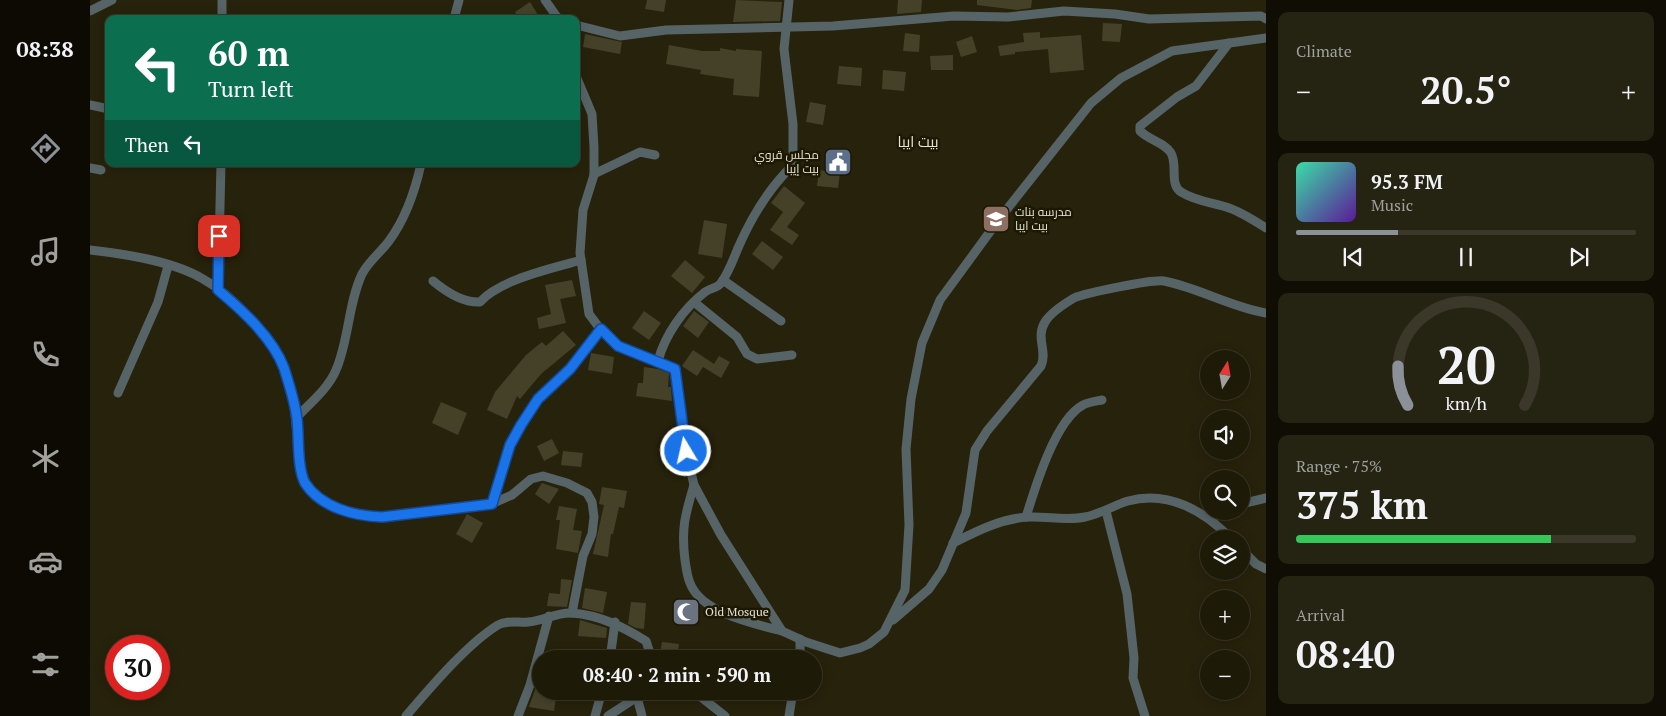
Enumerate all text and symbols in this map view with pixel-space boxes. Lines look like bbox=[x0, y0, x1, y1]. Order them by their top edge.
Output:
text: 60 m bbox=[208, 30, 289, 76]
text: 08:38 bbox=[16, 34, 74, 63]
icon: left bbox=[125, 35, 190, 100]
text: Climate bbox=[1296, 40, 1352, 62]
text: 20.5° bbox=[1420, 65, 1512, 115]
text: − bbox=[1296, 73, 1311, 110]
text: + bbox=[1621, 73, 1636, 110]
text: Turn left bbox=[208, 74, 294, 103]
icon: left bbox=[179, 130, 207, 158]
icon: directions bbox=[28, 131, 63, 166]
district label: بيت ايبا bbox=[897, 131, 939, 151]
text: Then bbox=[125, 132, 169, 157]
place label: مجلس قروي بيت إيبا bbox=[754, 147, 819, 176]
public building icon: مجلس قروي بيت إيبا bbox=[823, 147, 853, 177]
text: 95.3 FM bbox=[1371, 169, 1443, 194]
text: Music bbox=[1371, 194, 1413, 216]
school or university icon: مدرسه بنات بيت ايبا bbox=[981, 204, 1011, 234]
place label: مدرسه بنات بيت ايبا bbox=[1015, 204, 1072, 233]
pin bbox=[198, 215, 240, 257]
icon: arrive bbox=[205, 222, 233, 250]
icon: music bbox=[28, 234, 63, 269]
icon: previous bbox=[1339, 243, 1367, 271]
icon: pause bbox=[1452, 243, 1480, 271]
icon: next bbox=[1565, 243, 1593, 271]
text: 20 bbox=[1437, 330, 1495, 399]
icon: phone bbox=[28, 337, 63, 372]
north arrow bbox=[1200, 350, 1250, 400]
map controls bbox=[1200, 350, 1250, 700]
text: km/h bbox=[1445, 391, 1487, 415]
button: sound bbox=[1200, 410, 1250, 460]
position arrow bbox=[659, 424, 711, 476]
icon: climate bbox=[28, 441, 63, 476]
text: Range · 75% bbox=[1296, 455, 1382, 477]
button: search bbox=[1200, 470, 1250, 520]
text: 375 km bbox=[1296, 480, 1428, 530]
button: layers bbox=[1200, 530, 1250, 580]
icon: car bbox=[28, 544, 63, 579]
button: + bbox=[1200, 590, 1250, 640]
mosque icon: Old Mosque bbox=[671, 597, 701, 627]
place label: Old Mosque bbox=[705, 604, 769, 619]
text: Arrival bbox=[1296, 604, 1345, 626]
text: 08:40 bbox=[1296, 629, 1395, 679]
speed limit sign: 30 bbox=[105, 635, 170, 700]
icon: filters bbox=[28, 647, 63, 682]
button: − bbox=[1200, 650, 1250, 700]
text: 08:40 · 2 min · 590 m bbox=[583, 662, 771, 687]

